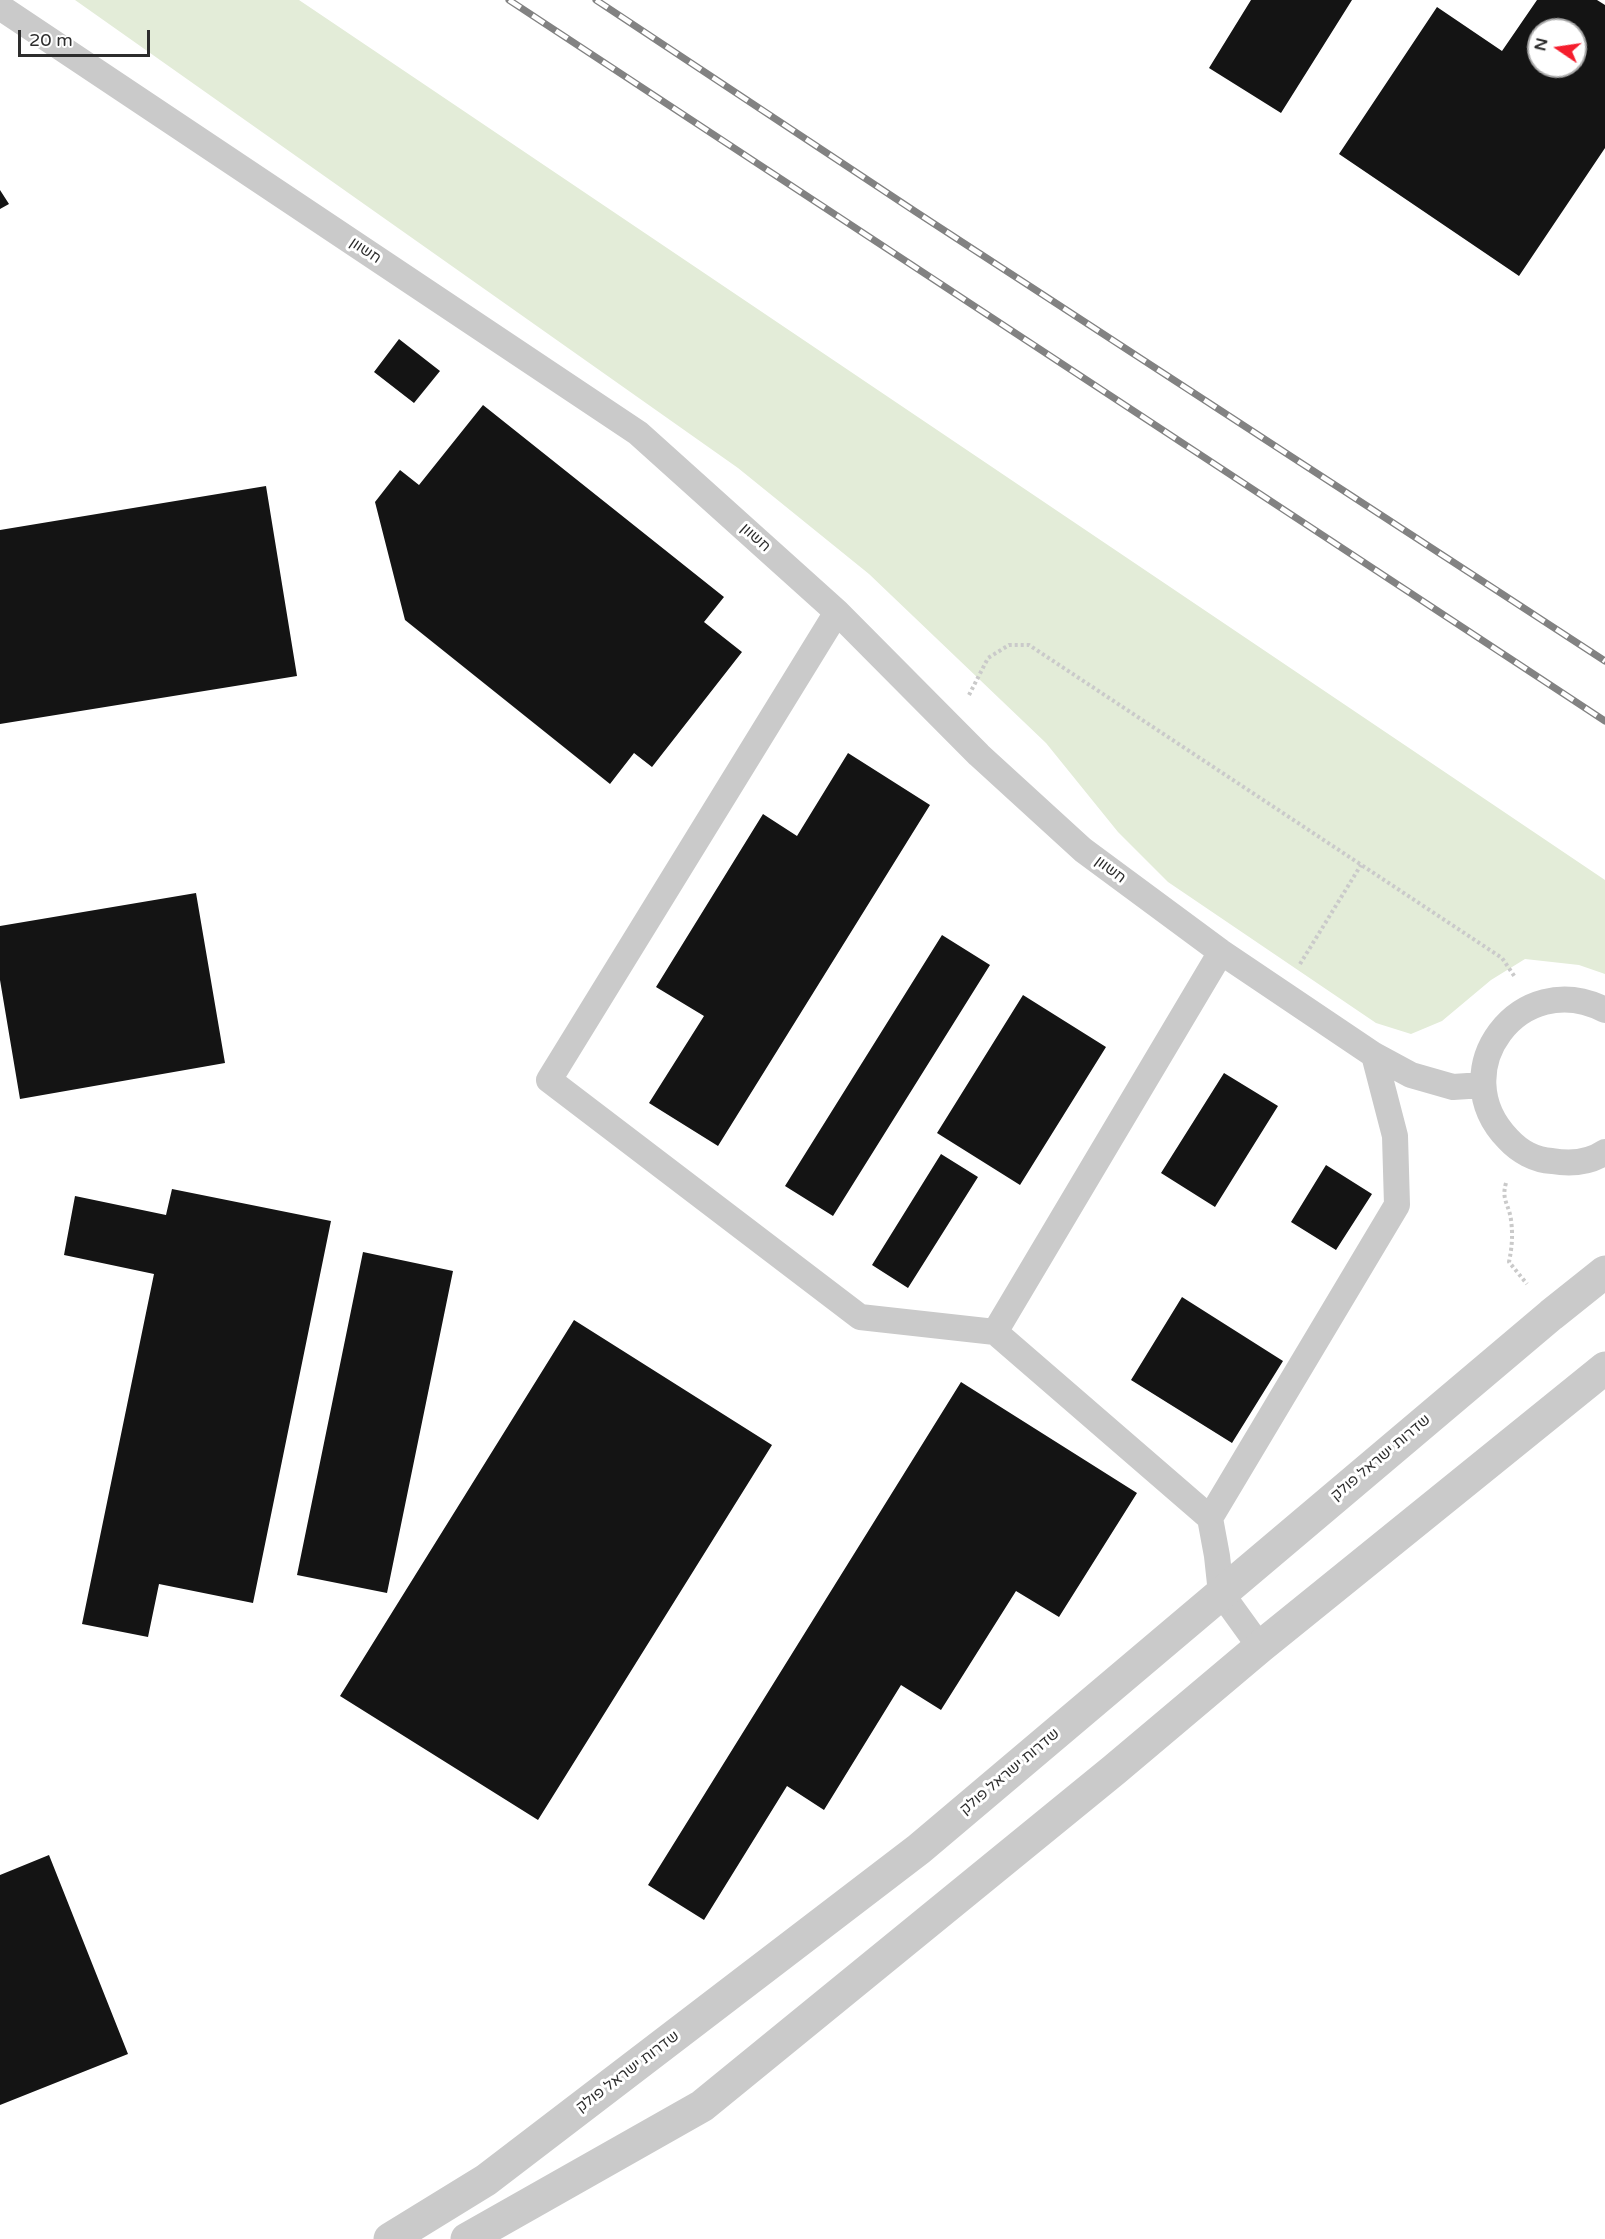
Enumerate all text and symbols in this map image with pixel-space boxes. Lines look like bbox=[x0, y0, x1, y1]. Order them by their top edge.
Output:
scale bar bbox=[21, 18, 153, 56]
north arrow bbox=[1527, 18, 1587, 78]
text: 20 m bbox=[29, 29, 73, 51]
text: N bbox=[1530, 36, 1553, 53]
street label: חשוון bbox=[346, 234, 384, 268]
street label: חשוון bbox=[736, 520, 774, 556]
street label: חשוון bbox=[1091, 853, 1129, 887]
street label: שדרות ישראל פולק bbox=[1328, 1411, 1434, 1505]
street label: שדרות ישראל פולק bbox=[957, 1725, 1063, 1819]
street label: שדרות ישראל פולק bbox=[573, 2027, 683, 2117]

